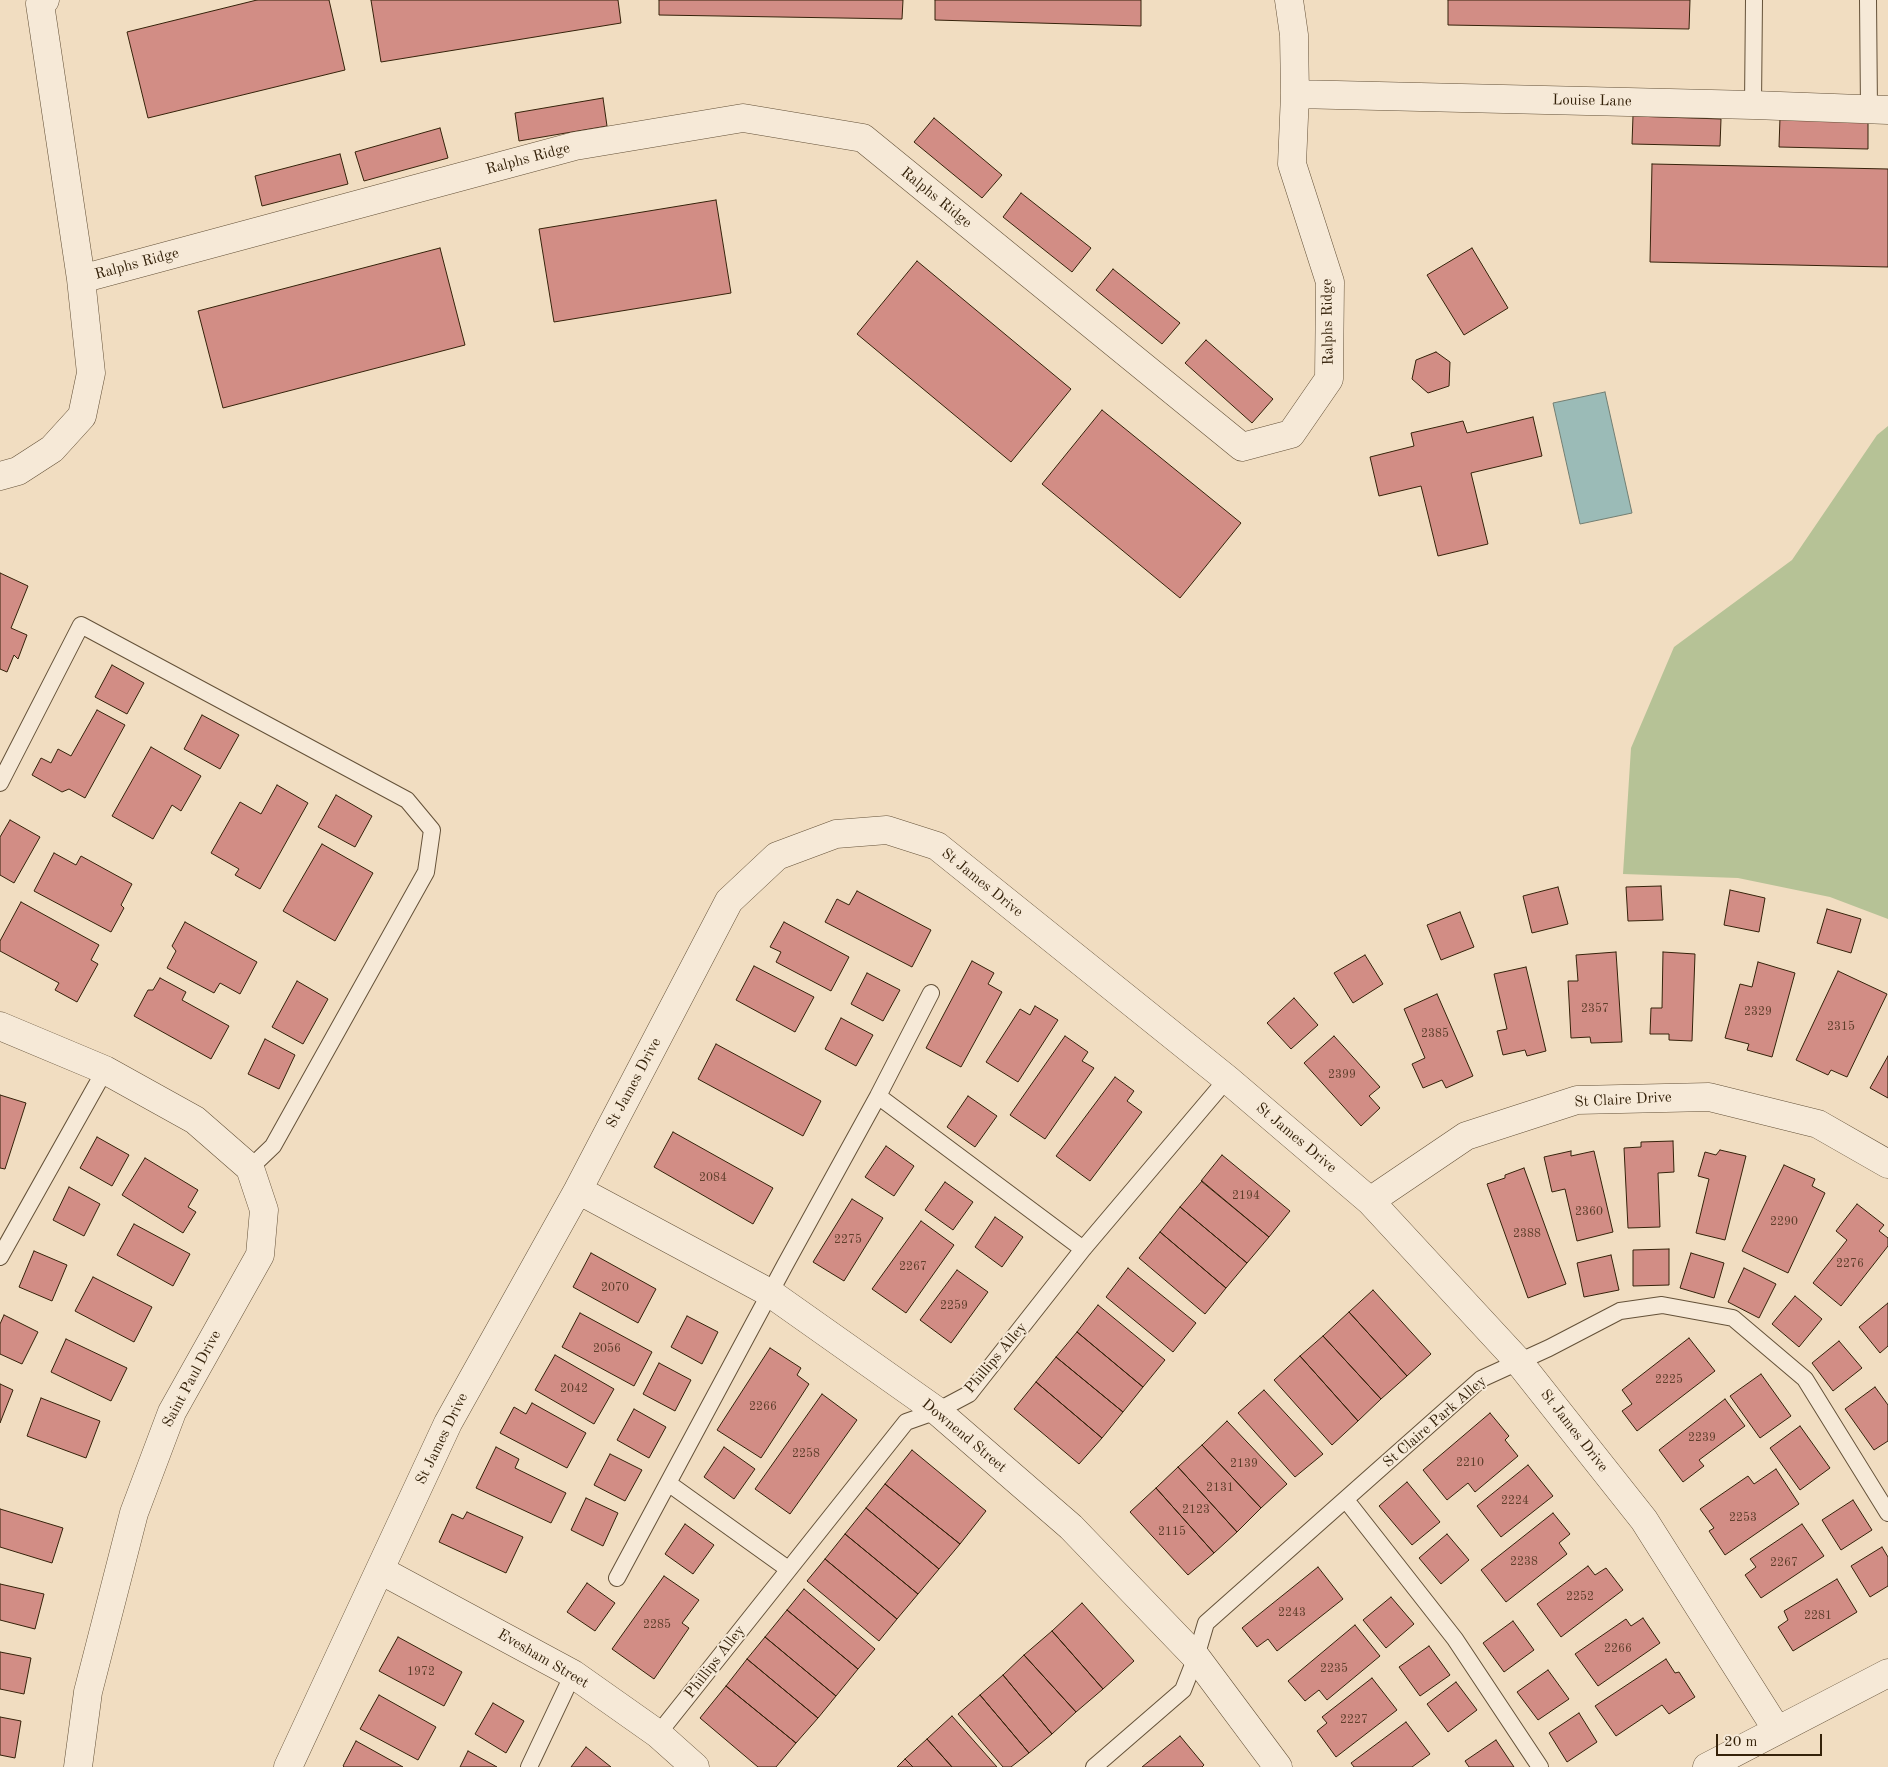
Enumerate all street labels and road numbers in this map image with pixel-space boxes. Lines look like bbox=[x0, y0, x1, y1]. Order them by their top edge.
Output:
street label: Louise Lane bbox=[1552, 91, 1632, 111]
street label: Ralphs Ridge bbox=[484, 139, 572, 179]
street label: Ralphs Ridge bbox=[897, 164, 975, 232]
street label: Ralphs Ridge bbox=[93, 244, 181, 284]
street label: Ralphs Ridge bbox=[1318, 279, 1338, 365]
street label: St James Drive bbox=[938, 845, 1026, 921]
street label: St James Drive bbox=[603, 1035, 665, 1131]
street label: St Claire Drive bbox=[1574, 1088, 1672, 1112]
street label: St James Drive bbox=[1252, 1099, 1340, 1177]
street label: Phillips Alley bbox=[961, 1319, 1031, 1397]
street label: Saint Paul Drive bbox=[159, 1327, 225, 1431]
street label: St Claire Park Alley bbox=[1380, 1372, 1490, 1472]
street label: St James Drive bbox=[1536, 1386, 1612, 1476]
street label: St James Drive bbox=[412, 1390, 472, 1488]
street label: Downend Street bbox=[918, 1395, 1010, 1477]
street label: Phillips Alley bbox=[681, 1622, 749, 1702]
street label: Evesham Street bbox=[494, 1626, 592, 1692]

